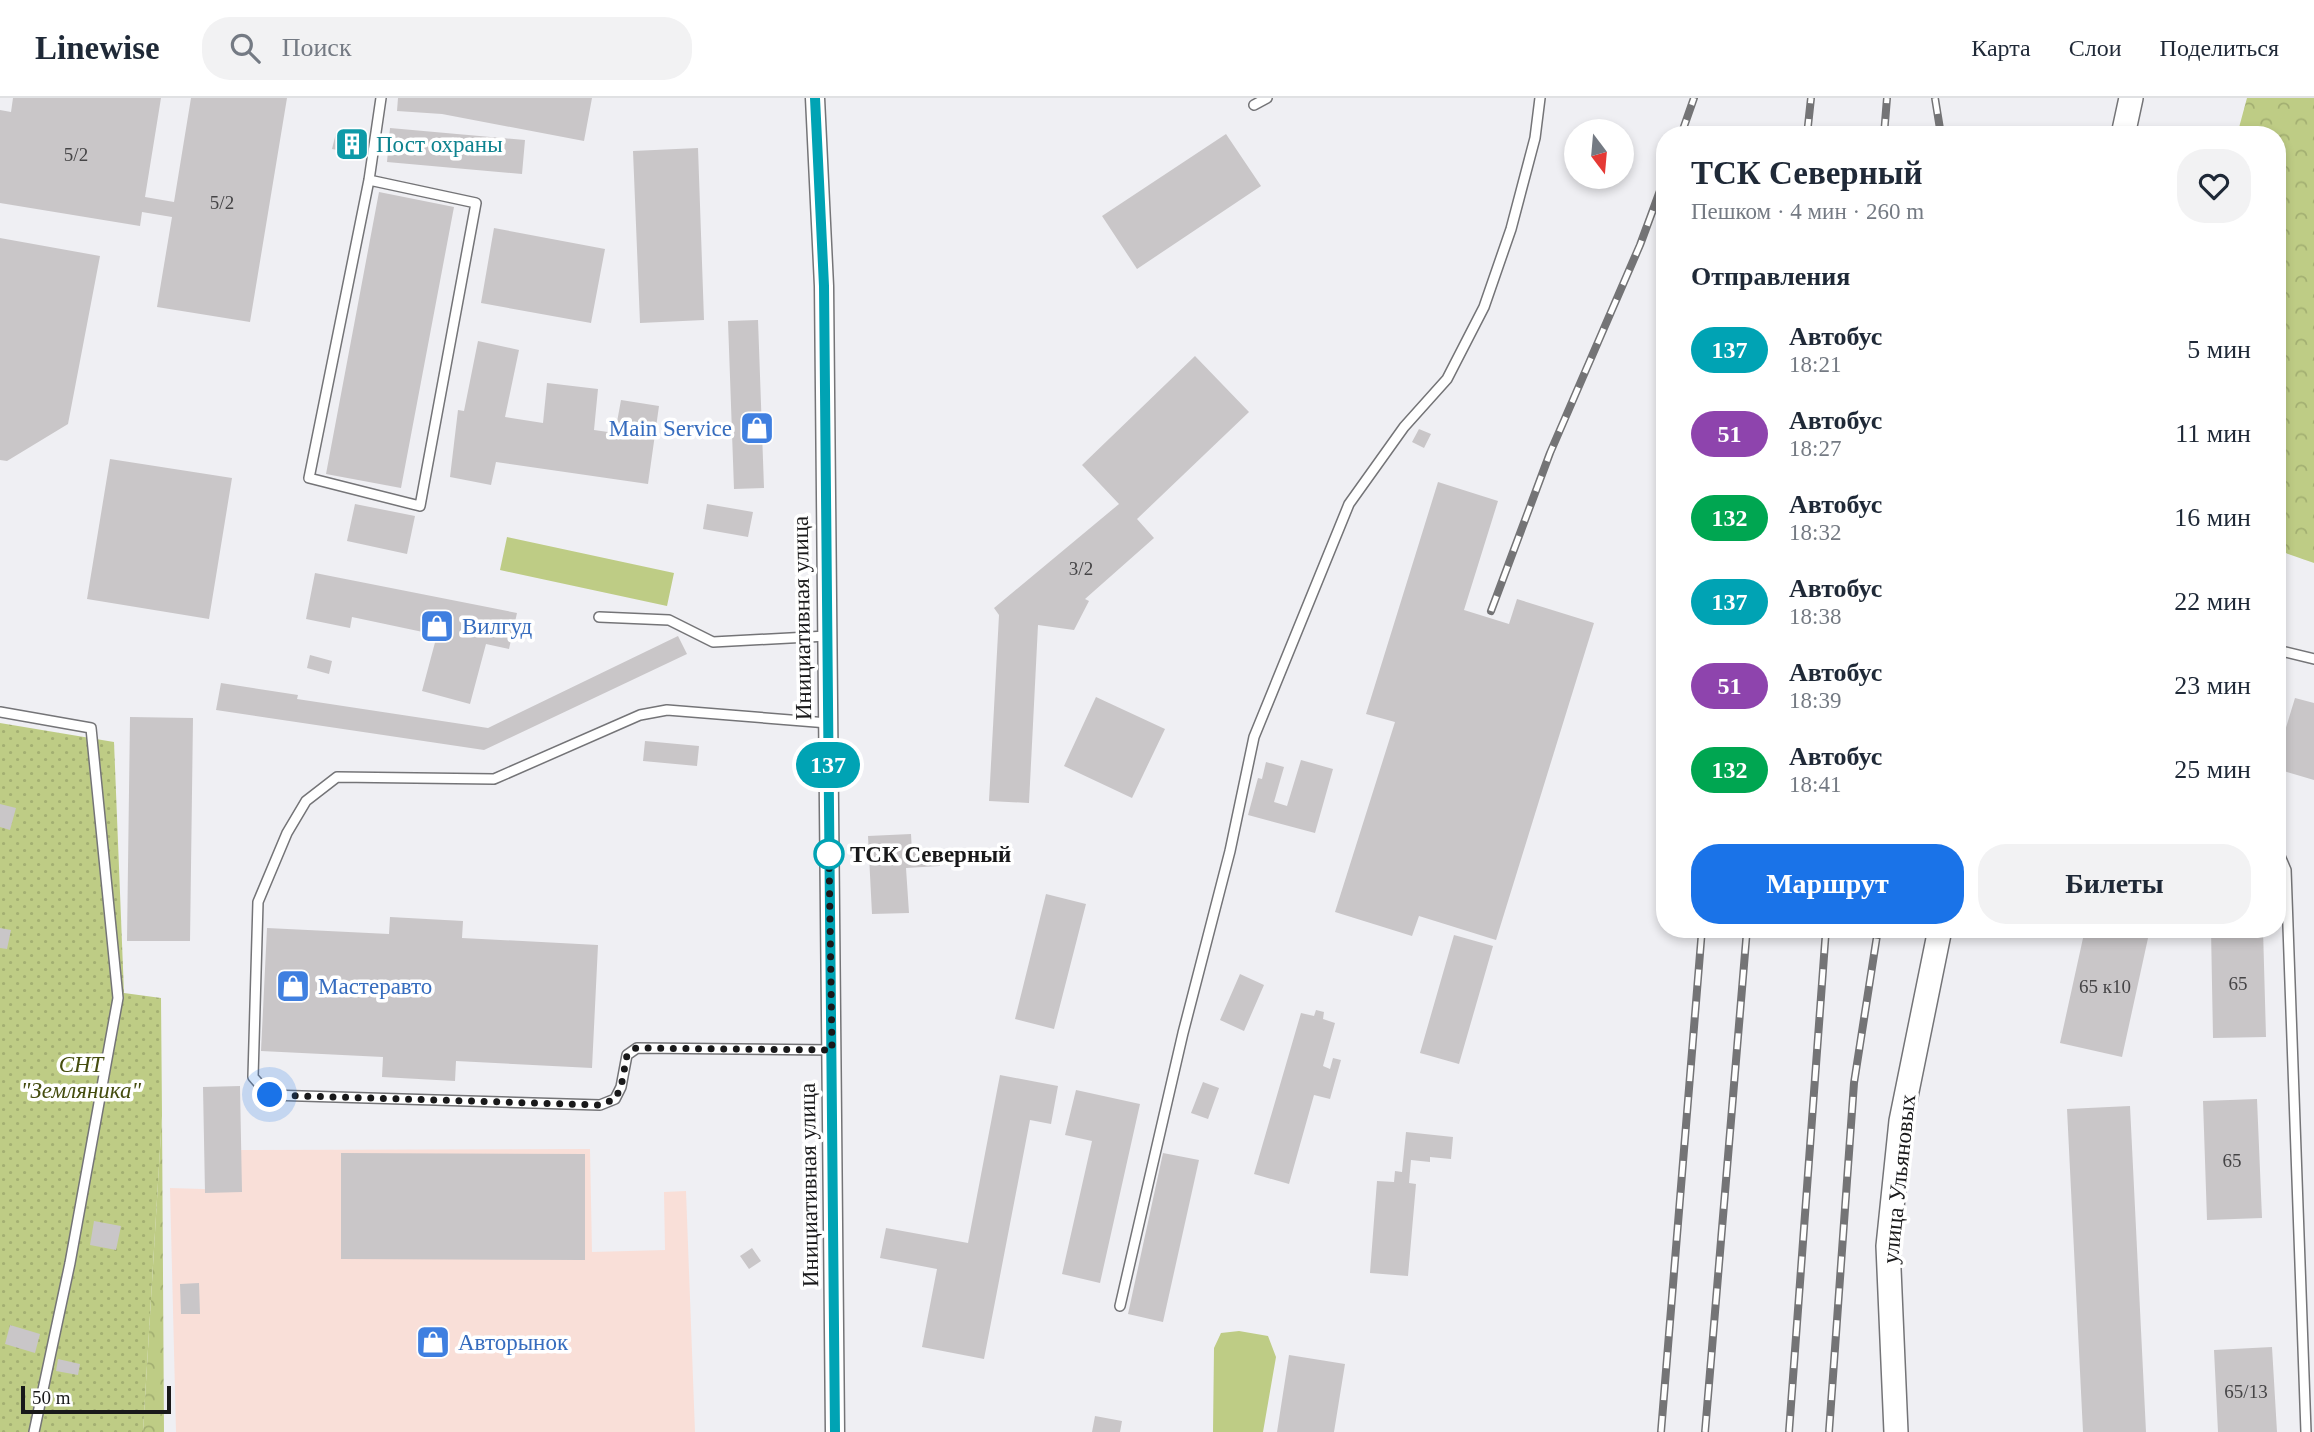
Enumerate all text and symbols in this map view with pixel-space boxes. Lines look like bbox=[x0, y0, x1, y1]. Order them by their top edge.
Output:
search box bbox=[202, 17, 692, 80]
icon: search bbox=[226, 29, 264, 67]
text: Linewise bbox=[35, 30, 160, 66]
text: Поиск bbox=[282, 33, 352, 62]
text: Карта bbox=[1971, 35, 2031, 61]
text: Слои bbox=[2069, 35, 2122, 61]
text: Поделиться bbox=[2160, 35, 2279, 61]
north arrow bbox=[1564, 119, 1634, 189]
map controls bbox=[1564, 119, 1634, 189]
building icon: Пост охраны bbox=[333, 125, 371, 163]
place label: Пост охраны bbox=[376, 132, 503, 157]
house number: 5/2 bbox=[64, 144, 88, 165]
button: heart bbox=[2177, 149, 2251, 223]
text: ТСК Северный bbox=[1691, 155, 1923, 191]
house number: 5/2 bbox=[210, 192, 234, 213]
text: Пешком · 4 мин · 260 m bbox=[1691, 199, 1924, 224]
text: Отправления bbox=[1691, 262, 1850, 291]
text: Автобус bbox=[1789, 322, 1882, 351]
text: 5 мин bbox=[2187, 335, 2251, 364]
text: 137 bbox=[1712, 337, 1748, 363]
text: 18:21 bbox=[1789, 352, 1841, 377]
text: Автобус bbox=[1789, 406, 1882, 435]
shop icon: Main Service bbox=[738, 409, 776, 447]
place label: Main Service bbox=[609, 416, 732, 441]
text: 11 мин bbox=[2175, 419, 2251, 448]
text: 51 bbox=[1718, 421, 1742, 447]
text: 18:27 bbox=[1789, 436, 1841, 461]
text: Автобус bbox=[1789, 490, 1882, 519]
text: 16 мин bbox=[2174, 503, 2251, 532]
text: 132 bbox=[1712, 505, 1748, 531]
street label: Инициативная улица bbox=[788, 516, 816, 720]
text: 18:32 bbox=[1789, 520, 1841, 545]
house number: 3/2 bbox=[1069, 558, 1093, 579]
text: Автобус bbox=[1789, 574, 1882, 603]
text: 22 мин bbox=[2174, 587, 2251, 616]
text: 137 bbox=[1712, 589, 1748, 615]
text: 18:38 bbox=[1789, 604, 1841, 629]
shop icon: Вилгуд bbox=[418, 607, 456, 645]
place label: Вилгуд bbox=[462, 614, 533, 639]
text: Автобус bbox=[1789, 658, 1882, 687]
text: 23 мин bbox=[2174, 671, 2251, 700]
text: 51 bbox=[1718, 673, 1742, 699]
text: 18:39 bbox=[1789, 688, 1841, 713]
line badge: 137 bbox=[788, 742, 868, 788]
text: Автобус bbox=[1789, 742, 1882, 771]
text: 137 bbox=[810, 752, 846, 778]
text: 25 мин bbox=[2174, 755, 2251, 784]
text: 132 bbox=[1712, 757, 1748, 783]
text: 18:41 bbox=[1789, 772, 1841, 797]
marker: ТСК Северный bbox=[814, 839, 844, 869]
place label: ТСК Северный bbox=[850, 842, 1011, 867]
button: Маршрут bbox=[1691, 844, 1964, 924]
button: Билеты bbox=[1978, 844, 2251, 924]
shop icon: Мастеравто bbox=[274, 967, 312, 1005]
house number: 65 bbox=[2229, 973, 2248, 994]
place label: Мастеравто bbox=[318, 974, 432, 999]
house number: 65 к10 bbox=[2079, 976, 2131, 997]
park label: СНТ "Земляника" bbox=[21, 1052, 142, 1103]
your location bbox=[252, 1077, 287, 1112]
street label: Инициативная улица bbox=[795, 1083, 823, 1287]
street label: улица Ульяновых bbox=[1878, 1092, 1920, 1265]
house number: 65 bbox=[2223, 1150, 2242, 1171]
shop icon: Авторынок bbox=[414, 1323, 452, 1361]
place label: Авторынок bbox=[458, 1330, 569, 1355]
house number: 65/13 bbox=[2224, 1381, 2268, 1402]
scale bar bbox=[21, 1383, 172, 1415]
text: 50 m bbox=[32, 1387, 71, 1408]

